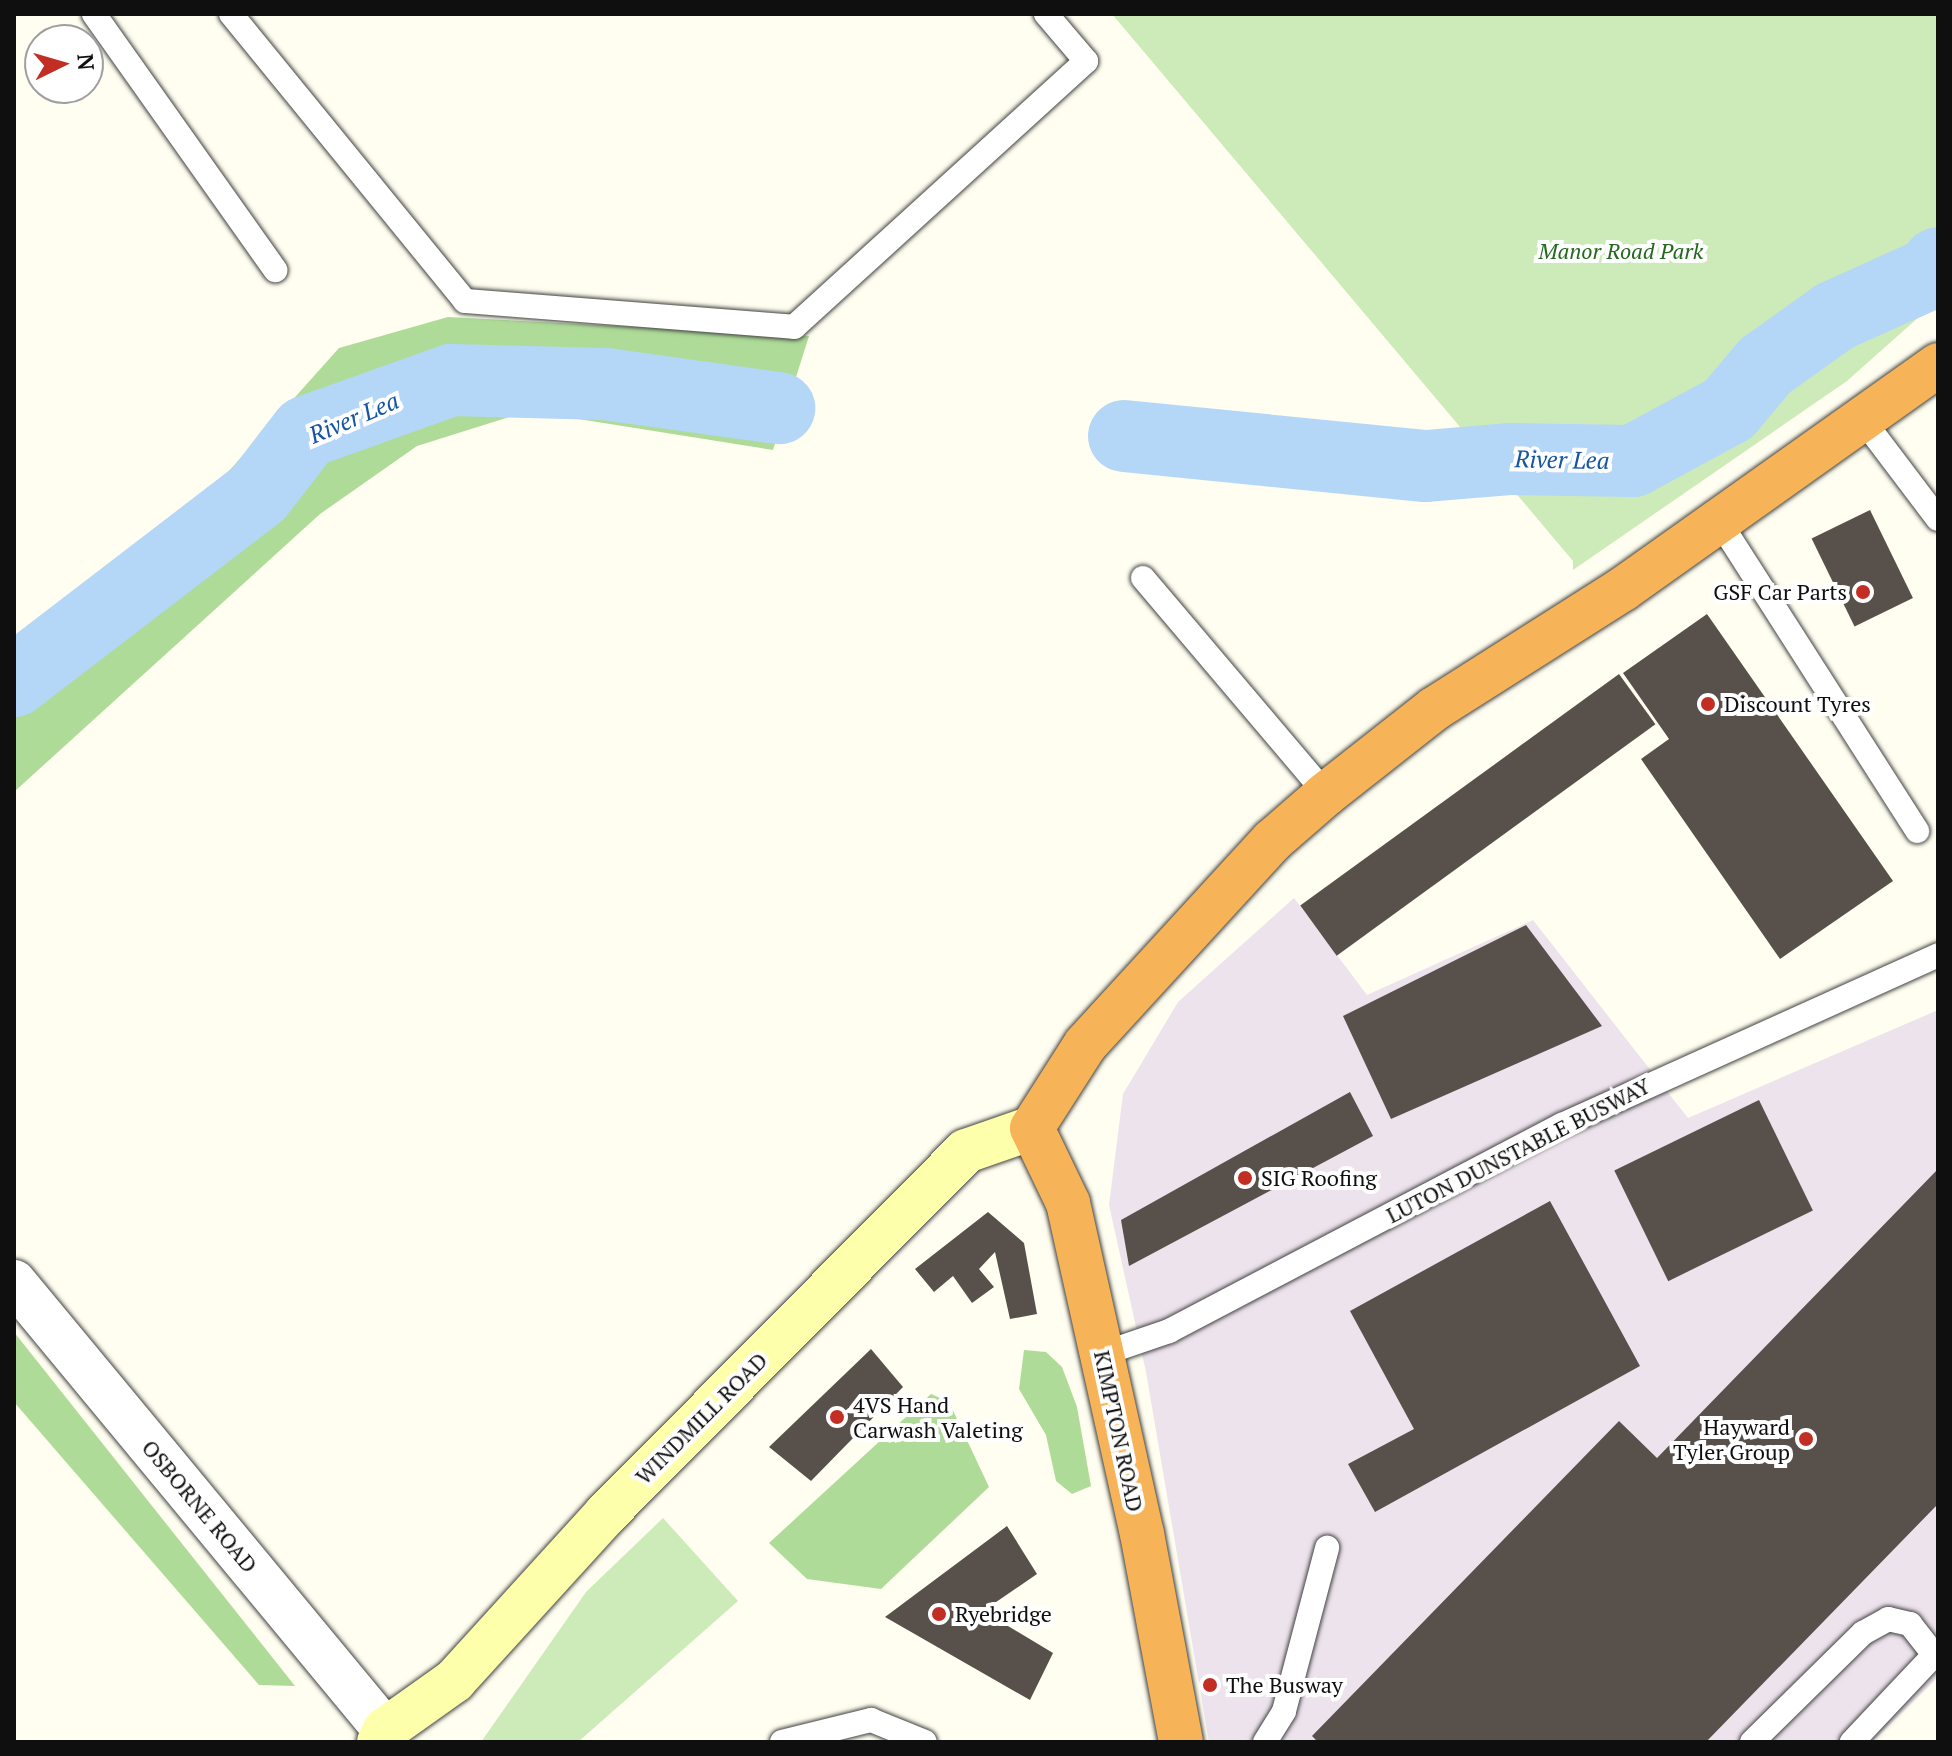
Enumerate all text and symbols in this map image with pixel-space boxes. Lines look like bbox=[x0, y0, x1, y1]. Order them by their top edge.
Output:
north arrow bbox=[24, 24, 104, 104]
text: N bbox=[71, 52, 102, 72]
park label: Manor Road Park bbox=[1539, 238, 1703, 264]
water label: River Lea bbox=[305, 386, 403, 450]
water label: River Lea bbox=[1514, 445, 1610, 475]
place label: GSF Car Parts bbox=[1713, 579, 1847, 605]
marker: GSF Car Parts bbox=[1854, 583, 1872, 601]
place label: Discount Tyres bbox=[1724, 691, 1871, 717]
marker: Discount Tyres bbox=[1699, 695, 1717, 713]
street label: LUTON DUNSTABLE BUSWAY bbox=[1382, 1072, 1654, 1228]
place label: SIG Roofing bbox=[1261, 1165, 1377, 1191]
marker: SIG Roofing bbox=[1236, 1169, 1254, 1187]
street label: WINDMILL ROAD bbox=[630, 1347, 772, 1489]
street label: KIMPTON ROAD bbox=[1089, 1348, 1149, 1514]
place label: 4VS Hand Carwash Valeting bbox=[853, 1391, 1023, 1442]
marker: 4VS Hand Carwash Valeting bbox=[828, 1408, 846, 1426]
place label: Hayward Tyler Group bbox=[1673, 1413, 1790, 1464]
marker: Hayward Tyler Group bbox=[1797, 1430, 1815, 1448]
street label: OSBORNE ROAD bbox=[137, 1434, 263, 1578]
place label: Ryebridge bbox=[955, 1601, 1052, 1627]
marker: Ryebridge bbox=[930, 1605, 948, 1623]
place label: The Busway bbox=[1226, 1672, 1343, 1698]
marker: The Busway bbox=[1201, 1676, 1219, 1694]

